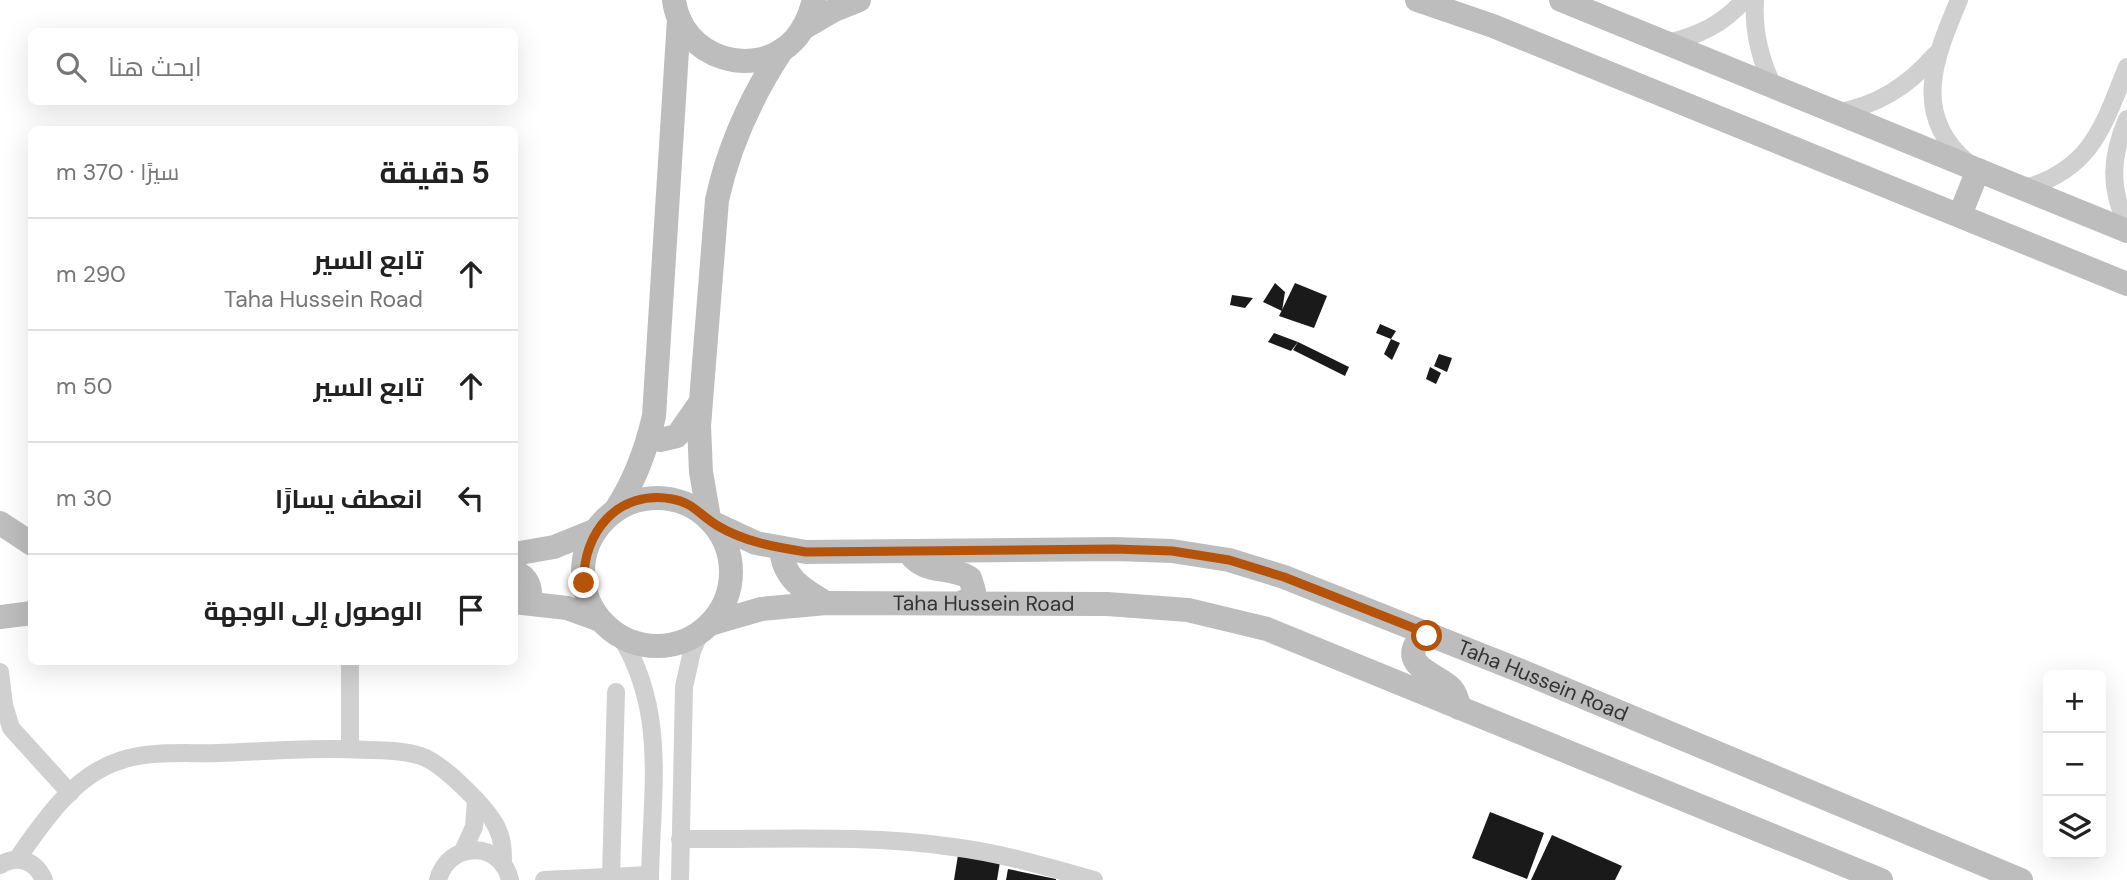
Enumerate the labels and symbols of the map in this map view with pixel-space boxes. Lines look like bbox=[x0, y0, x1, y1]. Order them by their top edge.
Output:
route end bbox=[568, 567, 599, 598]
street label: Taha Hussein Road bbox=[893, 589, 1075, 618]
route start bbox=[1411, 620, 1442, 651]
street label: Taha Hussein Road bbox=[1453, 633, 1632, 728]

